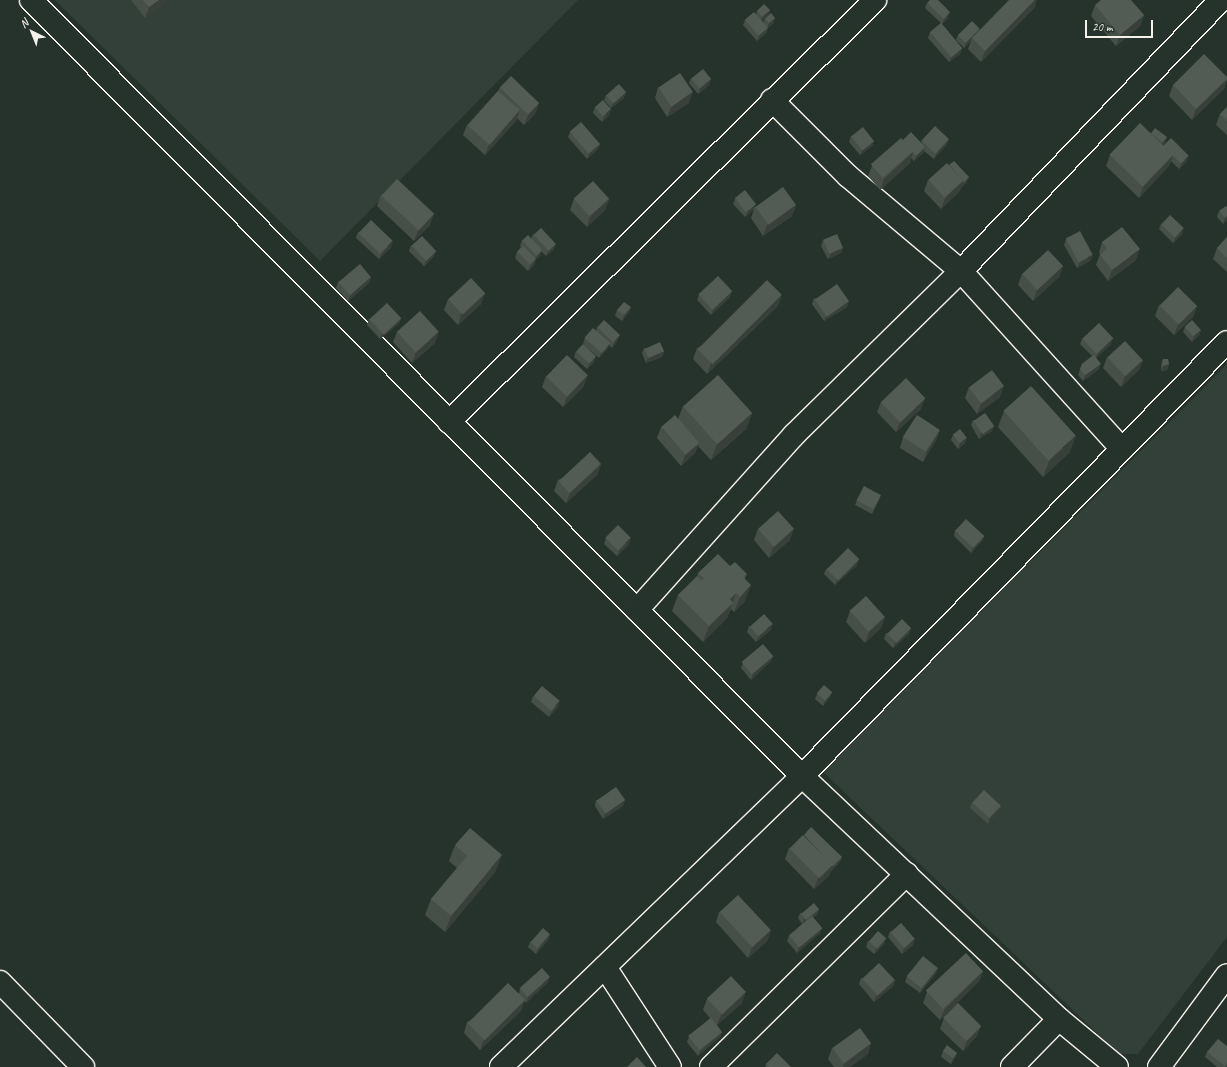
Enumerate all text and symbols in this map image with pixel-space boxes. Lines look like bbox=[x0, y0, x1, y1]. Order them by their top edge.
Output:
north arrow bbox=[12, 12, 52, 52]
scale bar bbox=[1087, 12, 1155, 38]
text: N bbox=[17, 16, 31, 31]
text: 20 m bbox=[1092, 19, 1112, 35]

